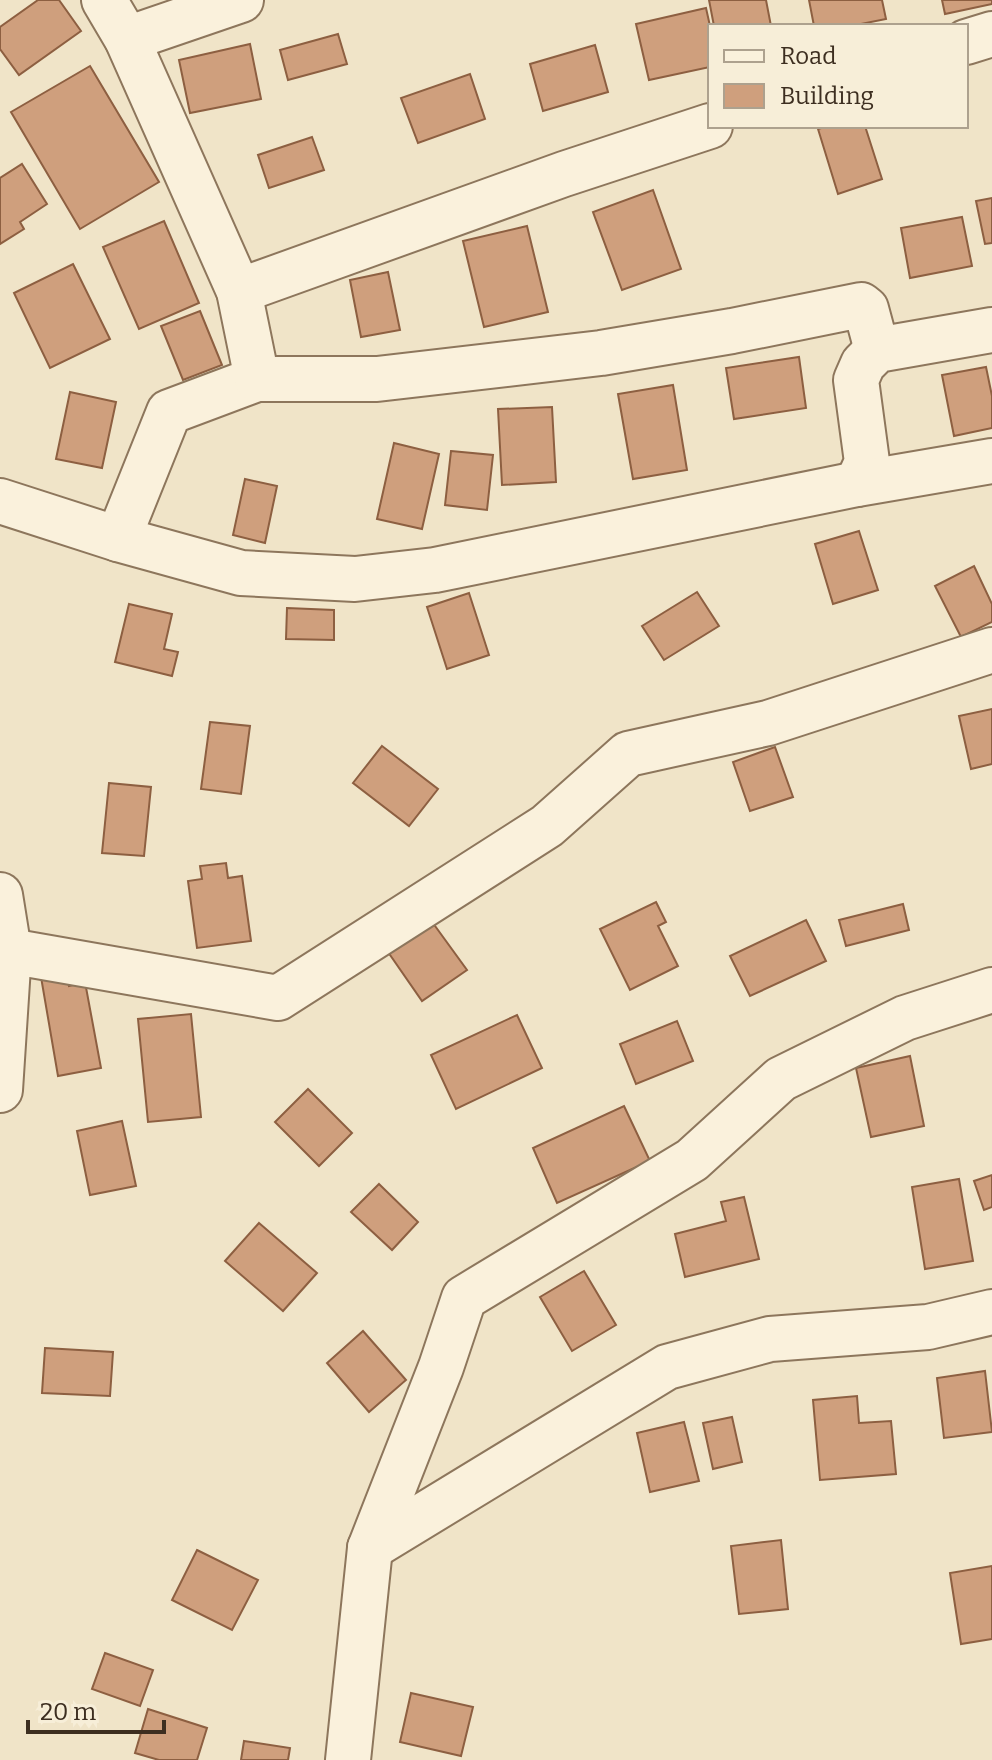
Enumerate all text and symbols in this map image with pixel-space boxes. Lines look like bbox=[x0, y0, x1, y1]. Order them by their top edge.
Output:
legend bbox=[708, 24, 968, 128]
text: Road bbox=[780, 42, 836, 70]
text: Building bbox=[780, 82, 874, 110]
scale bar bbox=[28, 1684, 164, 1734]
text: 20 m bbox=[40, 1698, 96, 1726]

